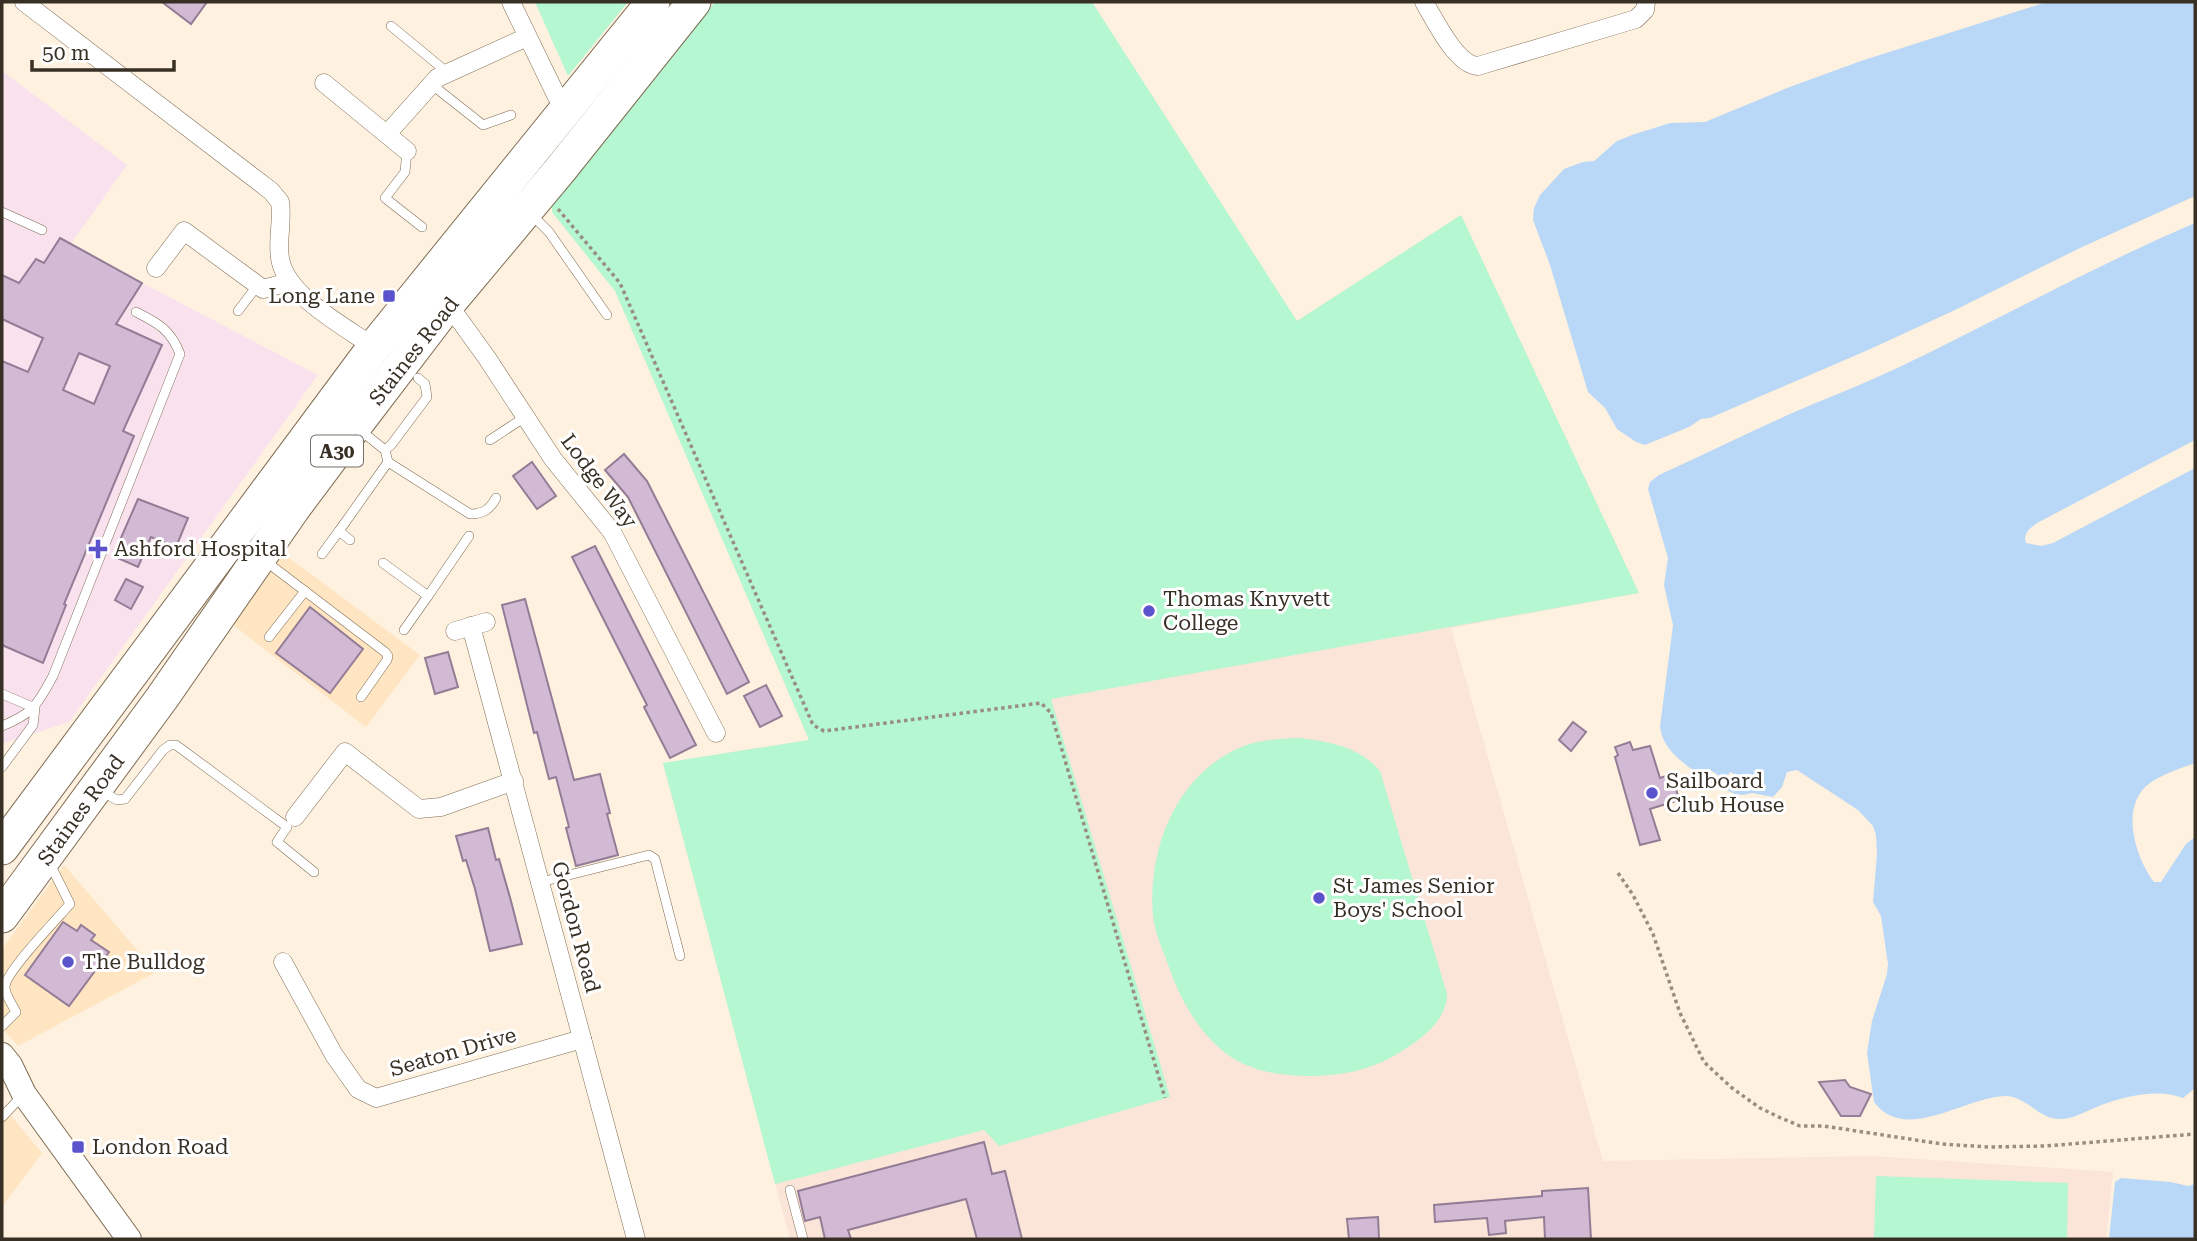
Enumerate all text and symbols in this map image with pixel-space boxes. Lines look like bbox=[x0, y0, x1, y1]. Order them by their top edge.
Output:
scale bar bbox=[32, 28, 173, 72]
text: 50 m bbox=[42, 41, 90, 65]
place label: Long Lane bbox=[269, 284, 375, 308]
marker: Long Lane bbox=[381, 288, 397, 304]
street label: Staines Road bbox=[364, 292, 464, 410]
street label: Lodge Way bbox=[556, 429, 642, 533]
road number: A30 bbox=[311, 436, 363, 466]
place label: Ashford Hospital bbox=[114, 537, 287, 561]
marker: Ashford Hospital bbox=[88, 539, 108, 559]
place label: Thomas Knyvett College bbox=[1163, 587, 1330, 635]
marker: Thomas Knyvett College bbox=[1141, 603, 1157, 619]
street label: Staines Road bbox=[33, 750, 129, 870]
place label: Sailboard Club House bbox=[1666, 769, 1784, 817]
marker: Sailboard Club House bbox=[1644, 785, 1660, 801]
street label: Gordon Road bbox=[547, 859, 605, 996]
place label: St James Senior Boys' School bbox=[1333, 874, 1495, 922]
marker: St James Senior Boys' School bbox=[1311, 890, 1327, 906]
place label: The Bulldog bbox=[82, 950, 205, 974]
marker: The Bulldog bbox=[60, 954, 76, 970]
street label: Seaton Drive bbox=[387, 1023, 519, 1081]
place label: London Road bbox=[92, 1135, 229, 1159]
marker: London Road bbox=[70, 1139, 86, 1155]

